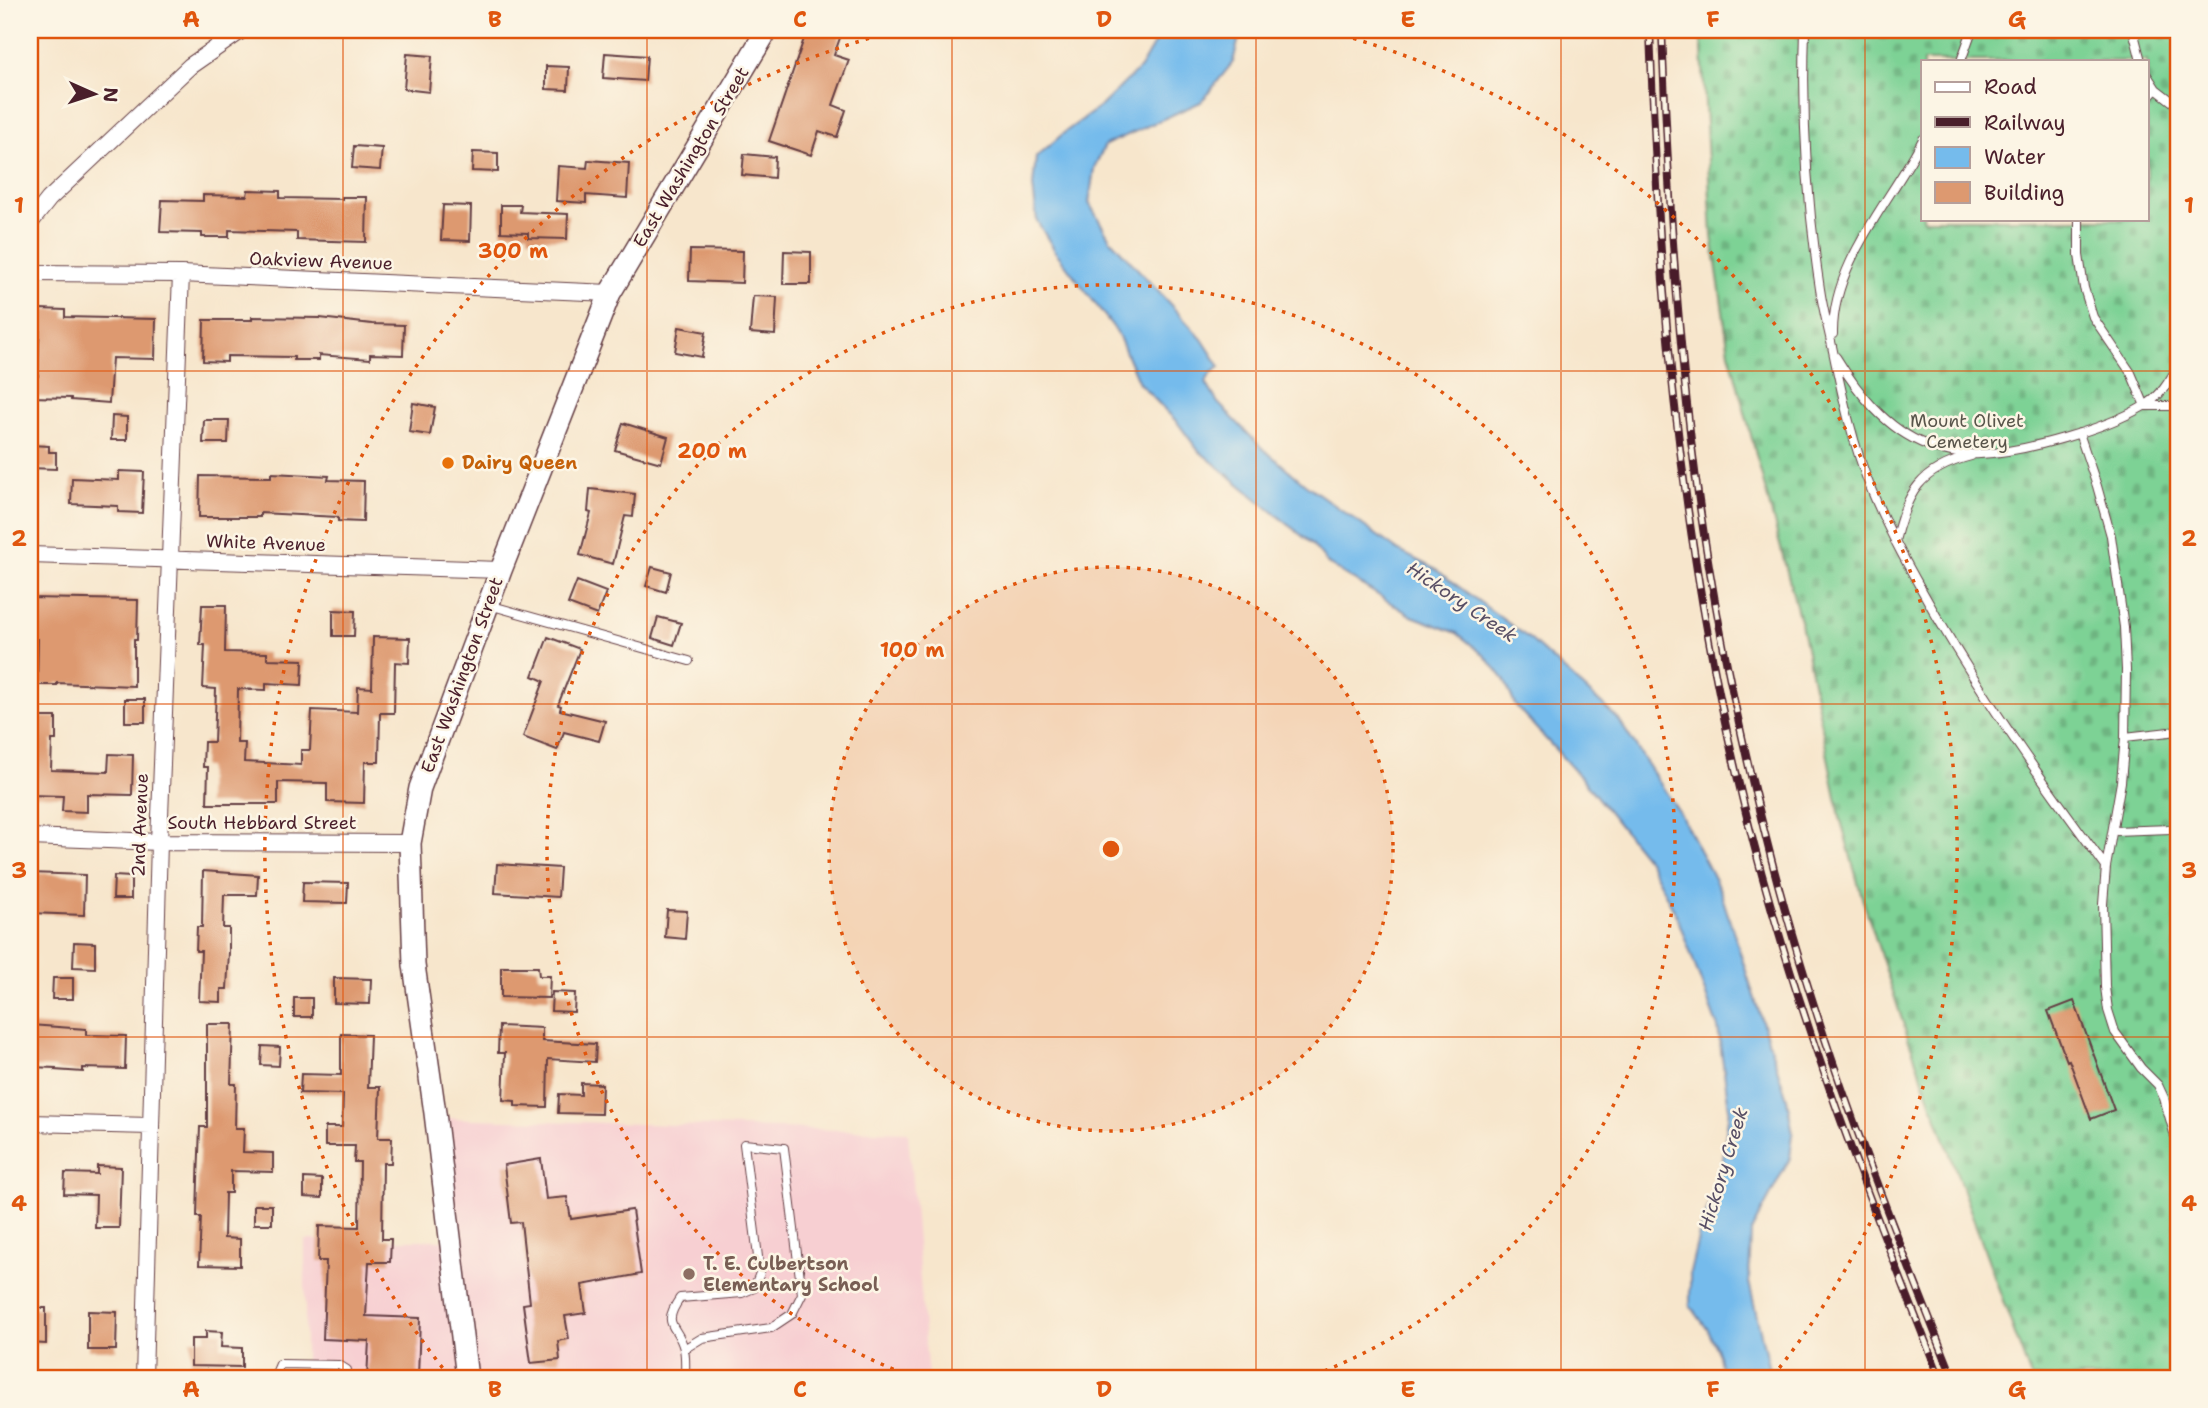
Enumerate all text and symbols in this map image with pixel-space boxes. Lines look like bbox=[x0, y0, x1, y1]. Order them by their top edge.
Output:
text: A bbox=[182, 4, 200, 34]
text: B bbox=[488, 4, 502, 34]
text: C bbox=[793, 4, 807, 34]
text: D bbox=[1096, 4, 1112, 34]
text: E bbox=[1400, 4, 1416, 34]
text: F bbox=[1706, 4, 1720, 34]
text: G bbox=[2008, 4, 2027, 34]
north arrow bbox=[60, 60, 130, 130]
legend bbox=[1921, 60, 2148, 220]
street label: East Washington Street bbox=[627, 62, 755, 252]
text: Road bbox=[1984, 73, 2037, 101]
text: N bbox=[98, 87, 123, 103]
text: Railway bbox=[1984, 109, 2066, 137]
text: Water bbox=[1984, 143, 2046, 171]
text: Building bbox=[1984, 179, 2064, 207]
text: 1 bbox=[14, 190, 24, 220]
text: 1 bbox=[2184, 190, 2194, 220]
text: 300 m bbox=[478, 237, 548, 265]
street label: Oakview Avenue bbox=[249, 246, 393, 276]
park label: Mount Olivet Cemetery bbox=[1910, 409, 2024, 454]
text: 200 m bbox=[677, 437, 747, 465]
place label: Dairy Queen bbox=[462, 451, 577, 475]
marker: Dairy Queen bbox=[440, 455, 456, 471]
text: 2 bbox=[11, 523, 27, 553]
text: 2 bbox=[2181, 523, 2197, 553]
street label: White Avenue bbox=[206, 529, 326, 557]
water label: Hickory Creek bbox=[1402, 556, 1522, 648]
street label: East Washington Street bbox=[415, 574, 509, 776]
text: 100 m bbox=[880, 636, 944, 664]
street label: 2nd Avenue bbox=[126, 773, 154, 877]
street label: South Hebbard Street bbox=[167, 811, 357, 835]
centre of rings bbox=[1099, 837, 1123, 861]
text: 3 bbox=[11, 855, 27, 885]
text: 3 bbox=[2181, 855, 2197, 885]
water label: Hickory Creek bbox=[1692, 1104, 1754, 1234]
text: 4 bbox=[11, 1188, 27, 1218]
text: 4 bbox=[2181, 1188, 2197, 1218]
place label: T. E. Culbertson Elementary School bbox=[703, 1252, 879, 1297]
marker: T. E. Culbertson Elementary School bbox=[681, 1266, 697, 1282]
text: A bbox=[182, 1374, 200, 1404]
text: B bbox=[488, 1374, 502, 1404]
text: C bbox=[793, 1374, 807, 1404]
text: D bbox=[1096, 1374, 1112, 1404]
text: E bbox=[1400, 1374, 1416, 1404]
text: F bbox=[1706, 1374, 1720, 1404]
text: G bbox=[2008, 1374, 2027, 1404]

